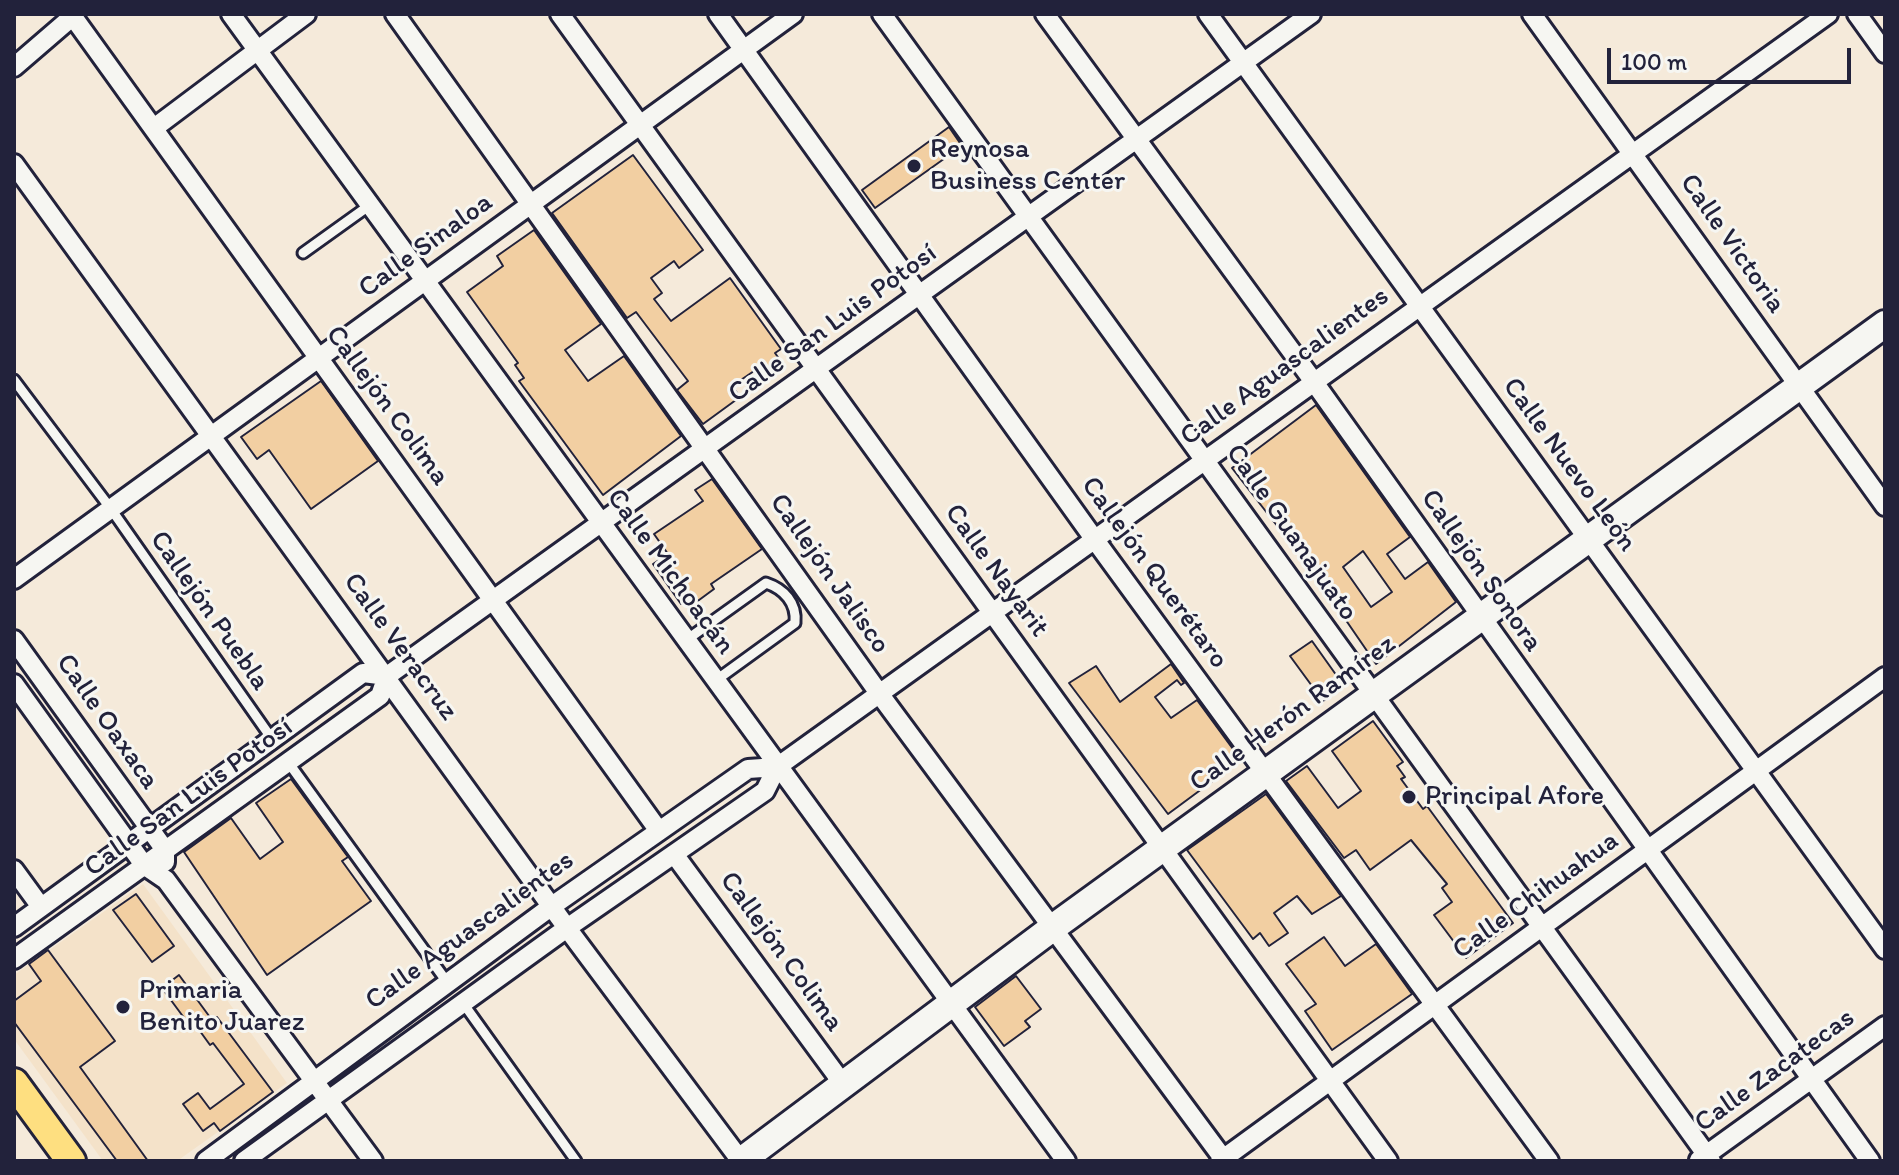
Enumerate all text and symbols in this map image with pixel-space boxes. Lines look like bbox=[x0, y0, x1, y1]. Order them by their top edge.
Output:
scale bar bbox=[1611, 32, 1855, 82]
text: 100 m bbox=[1621, 47, 1687, 76]
place label: Reynosa Business Center bbox=[930, 133, 1125, 199]
marker: Reynosa Business Center bbox=[905, 157, 923, 175]
street label: Calle Victoria bbox=[1672, 168, 1792, 320]
street label: Calle Sinaloa bbox=[353, 186, 499, 306]
street label: Calle San Luis Potosí bbox=[722, 237, 944, 411]
street label: Calle Aguascalientes bbox=[1174, 280, 1396, 454]
street label: Callejón Colima bbox=[318, 319, 456, 493]
street label: Calle Nuevo León bbox=[1495, 371, 1643, 559]
street label: Calle Guanajuato bbox=[1218, 438, 1364, 628]
street label: Callejón Querétaro bbox=[1073, 470, 1235, 676]
street label: Calle Michoacán bbox=[599, 482, 741, 662]
street label: Callejón Sonora bbox=[1413, 483, 1549, 659]
street label: Callejón Jalisco bbox=[761, 487, 897, 661]
street label: Calle Nayarit bbox=[936, 498, 1056, 644]
street label: Callejón Puebla bbox=[142, 525, 276, 697]
street label: Calle Veracruz bbox=[335, 567, 465, 727]
street label: Calle Herón Ramírez bbox=[1183, 628, 1403, 800]
street label: Calle Oaxaca bbox=[48, 648, 166, 796]
street label: Calle San Luis Potosí bbox=[78, 711, 300, 885]
place label: Principal Afore bbox=[1425, 780, 1604, 814]
marker: Principal Afore bbox=[1400, 788, 1418, 806]
street label: Calle Chihuahua bbox=[1447, 825, 1625, 967]
street label: Calle Aguascalientes bbox=[359, 844, 581, 1018]
street label: Callejón Colima bbox=[712, 865, 850, 1039]
place label: Primaria Benito Juarez bbox=[139, 974, 305, 1040]
marker: Primaria Benito Juarez bbox=[114, 998, 132, 1016]
street label: Calle Zacatecas bbox=[1688, 1002, 1862, 1140]

